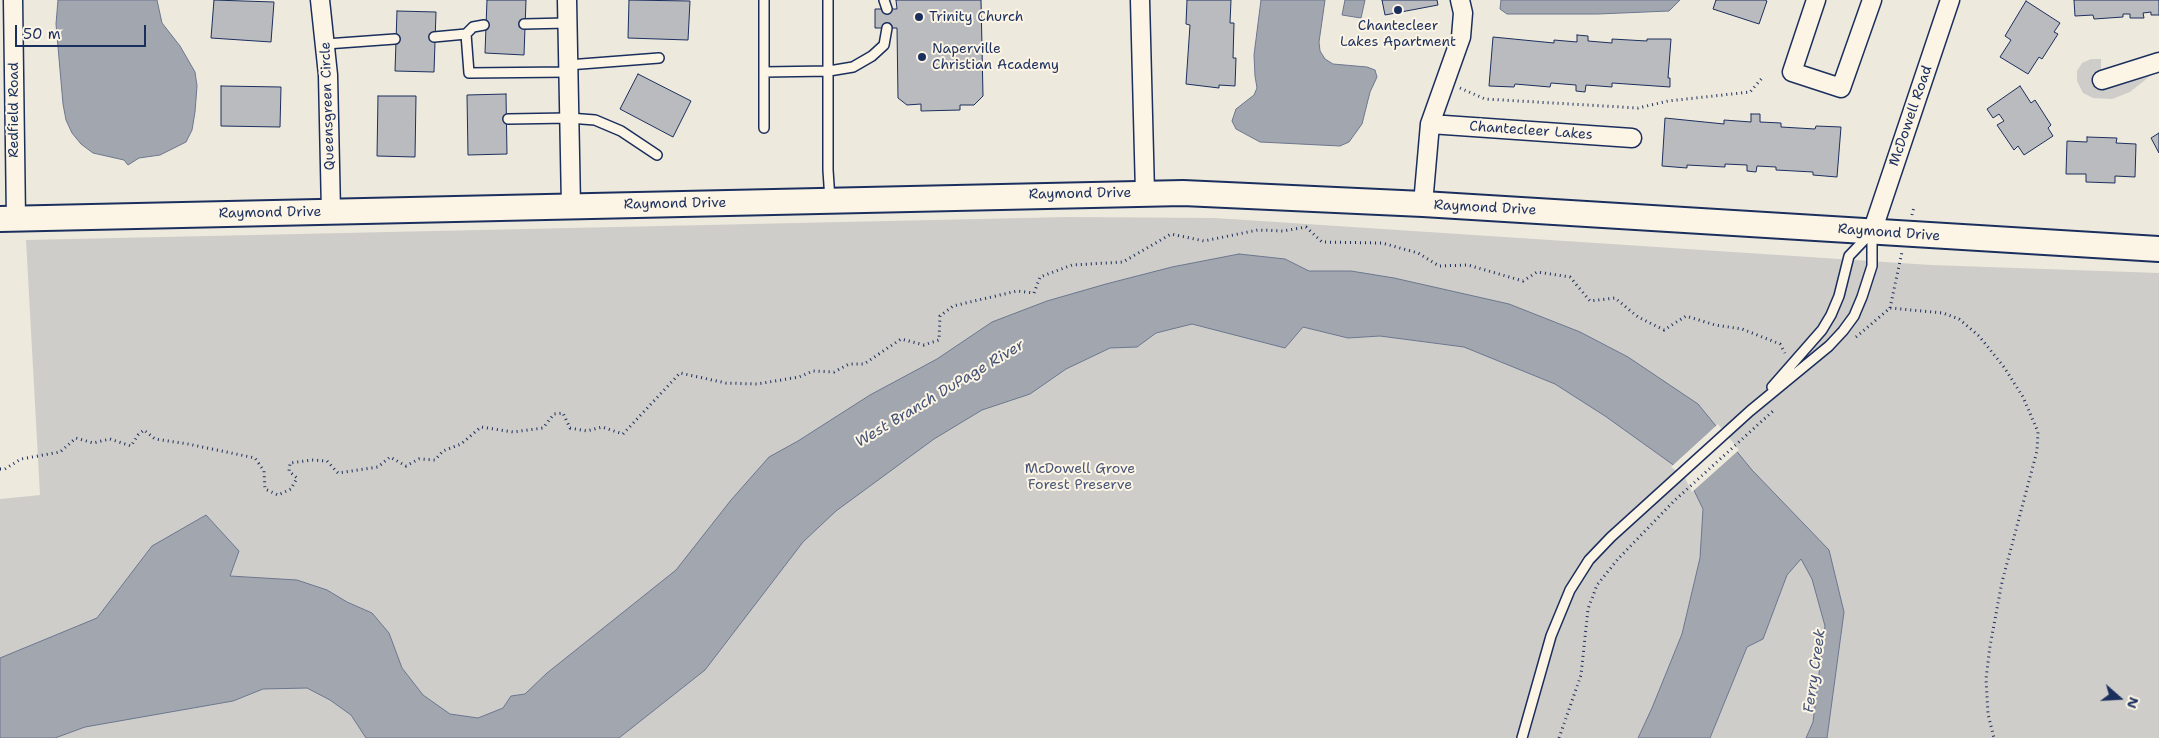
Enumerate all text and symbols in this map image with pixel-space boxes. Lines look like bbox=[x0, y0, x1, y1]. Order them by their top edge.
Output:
marker: Chantecleer Lakes Apartment bbox=[1392, 4, 1404, 16]
place label: Trinity Church bbox=[929, 9, 1024, 25]
marker: Trinity Church bbox=[913, 11, 925, 23]
scale bar bbox=[18, 15, 149, 47]
place label: Chantecleer Lakes Apartment bbox=[1340, 18, 1456, 50]
text: 50 m bbox=[23, 24, 61, 44]
street label: Queensgreen Circle bbox=[317, 41, 339, 171]
place label: Naperville Christian Academy bbox=[932, 41, 1059, 74]
marker: Naperville Christian Academy bbox=[916, 51, 928, 63]
street label: Redfield Road bbox=[6, 62, 22, 158]
street label: McDowell Road bbox=[1886, 63, 1936, 169]
street label: Chantecleer Lakes bbox=[1469, 118, 1593, 144]
street label: Raymond Drive bbox=[1028, 185, 1132, 203]
street label: Raymond Drive bbox=[623, 195, 727, 213]
street label: Raymond Drive bbox=[1433, 197, 1537, 219]
street label: Raymond Drive bbox=[218, 204, 322, 222]
street label: Raymond Drive bbox=[1837, 221, 1941, 245]
water label: West Branch DuPage River bbox=[852, 336, 1028, 452]
park label: McDowell Grove Forest Preserve bbox=[1025, 461, 1135, 494]
water label: Ferry Creek bbox=[1800, 628, 1830, 714]
north arrow bbox=[2094, 673, 2144, 723]
text: N bbox=[2123, 695, 2143, 711]

